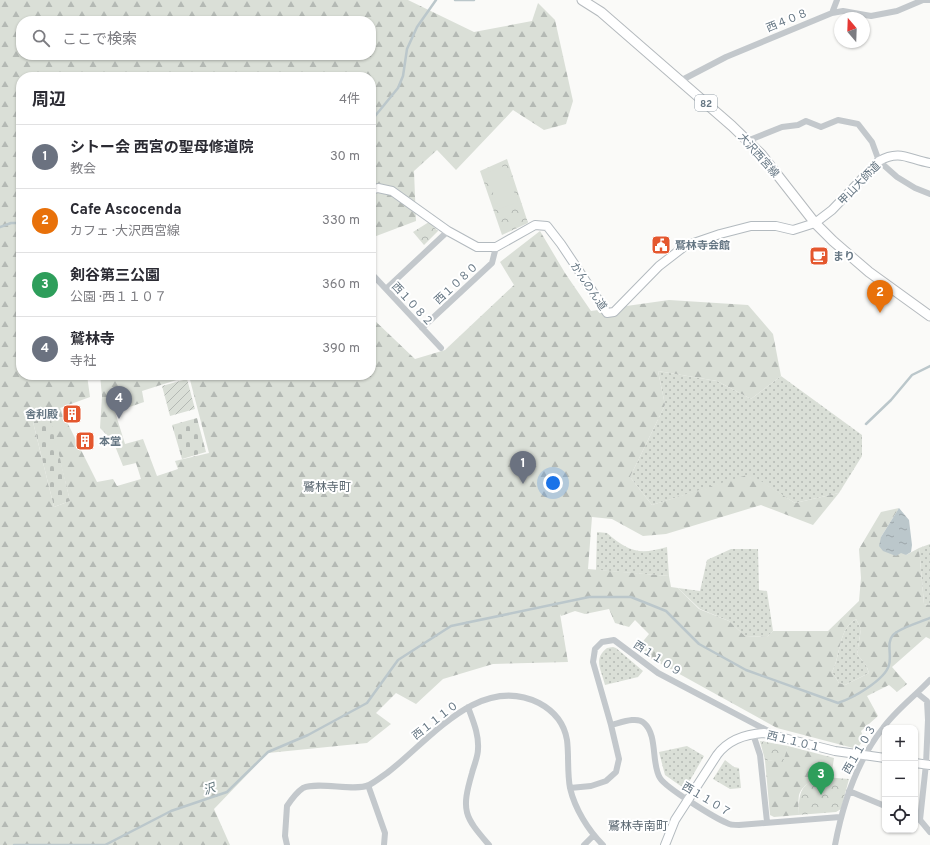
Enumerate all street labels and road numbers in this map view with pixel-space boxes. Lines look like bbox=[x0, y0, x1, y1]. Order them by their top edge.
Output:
street label: 西４０８ bbox=[764, 6, 810, 36]
road number: 82 bbox=[695, 95, 717, 111]
street label: 大沢西宮線 bbox=[735, 131, 782, 181]
street label: 甲山大師道 bbox=[836, 159, 884, 208]
street label: 西１０８０ bbox=[432, 260, 482, 308]
street label: かんのん道 bbox=[567, 260, 609, 313]
street label: 西１０８２ bbox=[388, 280, 436, 330]
street label: 西１１０９ bbox=[631, 638, 684, 680]
street label: 西１１１０ bbox=[410, 698, 462, 743]
street label: 西１１０３ bbox=[840, 722, 880, 777]
street label: 西１１０１ bbox=[765, 729, 822, 755]
street label: 西１１０７ bbox=[679, 780, 734, 820]

